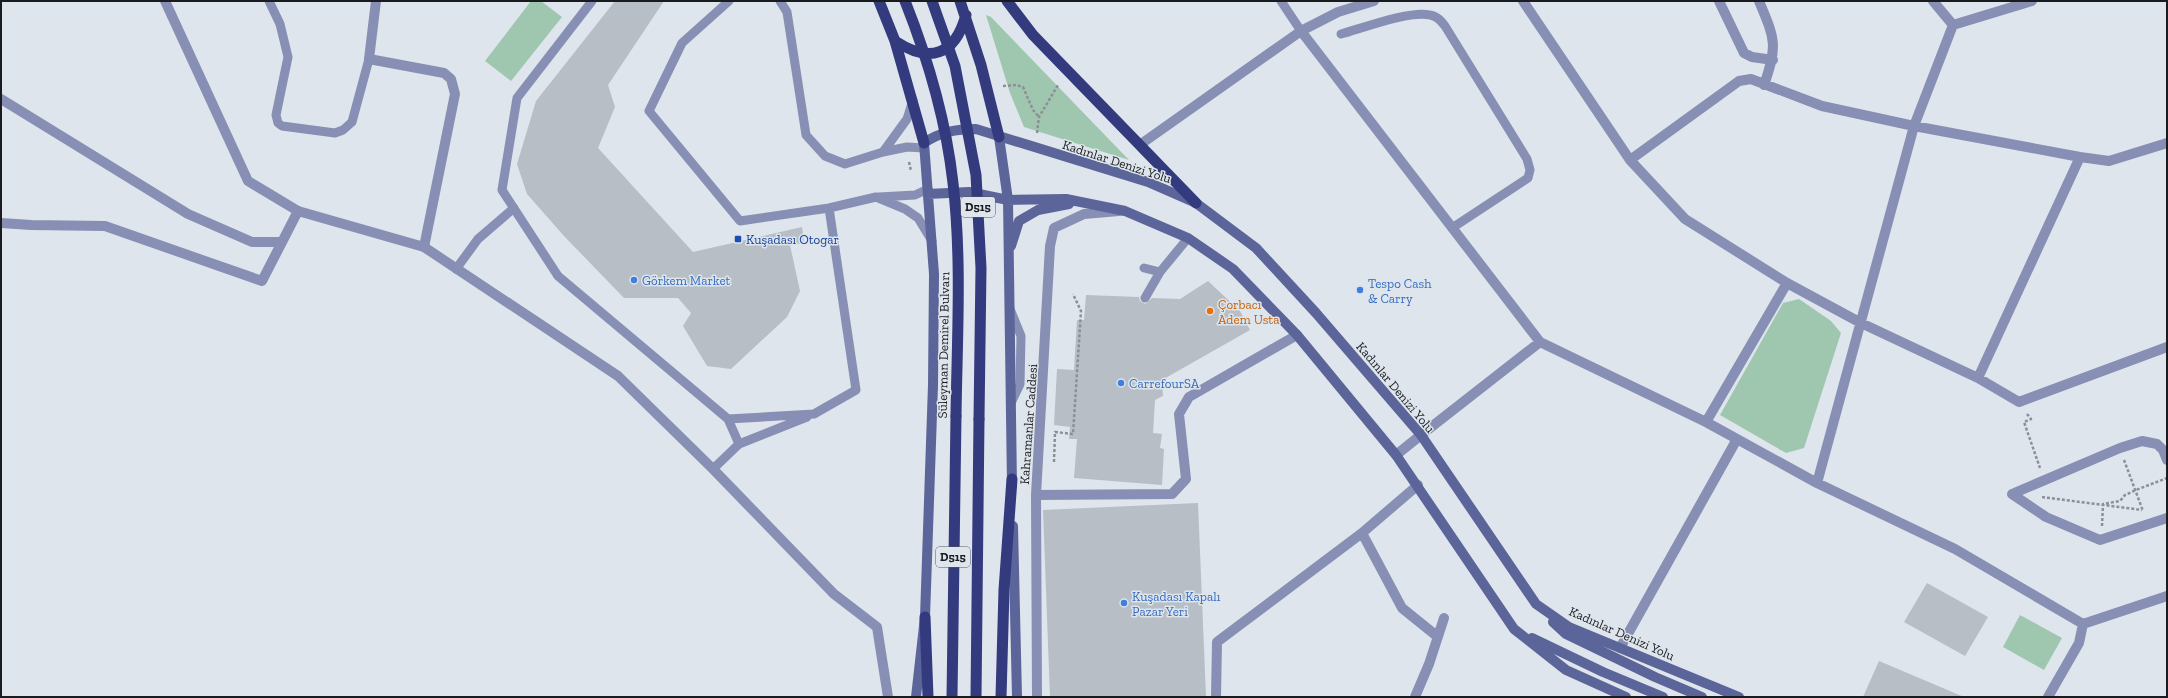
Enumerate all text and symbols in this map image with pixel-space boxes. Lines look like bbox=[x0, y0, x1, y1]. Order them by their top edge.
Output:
street label: Kadınlar Denizi Yolu bbox=[1060, 137, 1174, 186]
road number: D515 bbox=[961, 197, 995, 217]
place label: Kuşadası Otogar bbox=[746, 232, 839, 247]
marker: Kuşadası Otogar bbox=[733, 234, 743, 244]
street label: Süleyman Demirel Bulvarı bbox=[935, 271, 952, 418]
place label: Görkem Market bbox=[642, 273, 730, 288]
marker: Görkem Market bbox=[629, 275, 639, 285]
place label: Tespo Cash & Carry bbox=[1368, 276, 1432, 306]
marker: Tespo Cash & Carry bbox=[1355, 285, 1365, 295]
place label: Çorbacı Adem Usta bbox=[1218, 297, 1280, 327]
marker: Çorbacı Adem Usta bbox=[1205, 306, 1215, 316]
street label: Kadınlar Denizi Yolu bbox=[1353, 339, 1438, 436]
street label: Kahramanlar Caddesi bbox=[1017, 363, 1040, 485]
place label: CarrefourSA bbox=[1129, 376, 1200, 391]
marker: CarrefourSA bbox=[1116, 378, 1126, 388]
road number: D515 bbox=[936, 547, 970, 567]
place label: Kuşadası Kapalı Pazar Yeri bbox=[1132, 589, 1221, 619]
marker: Kuşadası Kapalı Pazar Yeri bbox=[1119, 598, 1129, 608]
street label: Kadınlar Denizi Yolu bbox=[1567, 603, 1677, 664]

